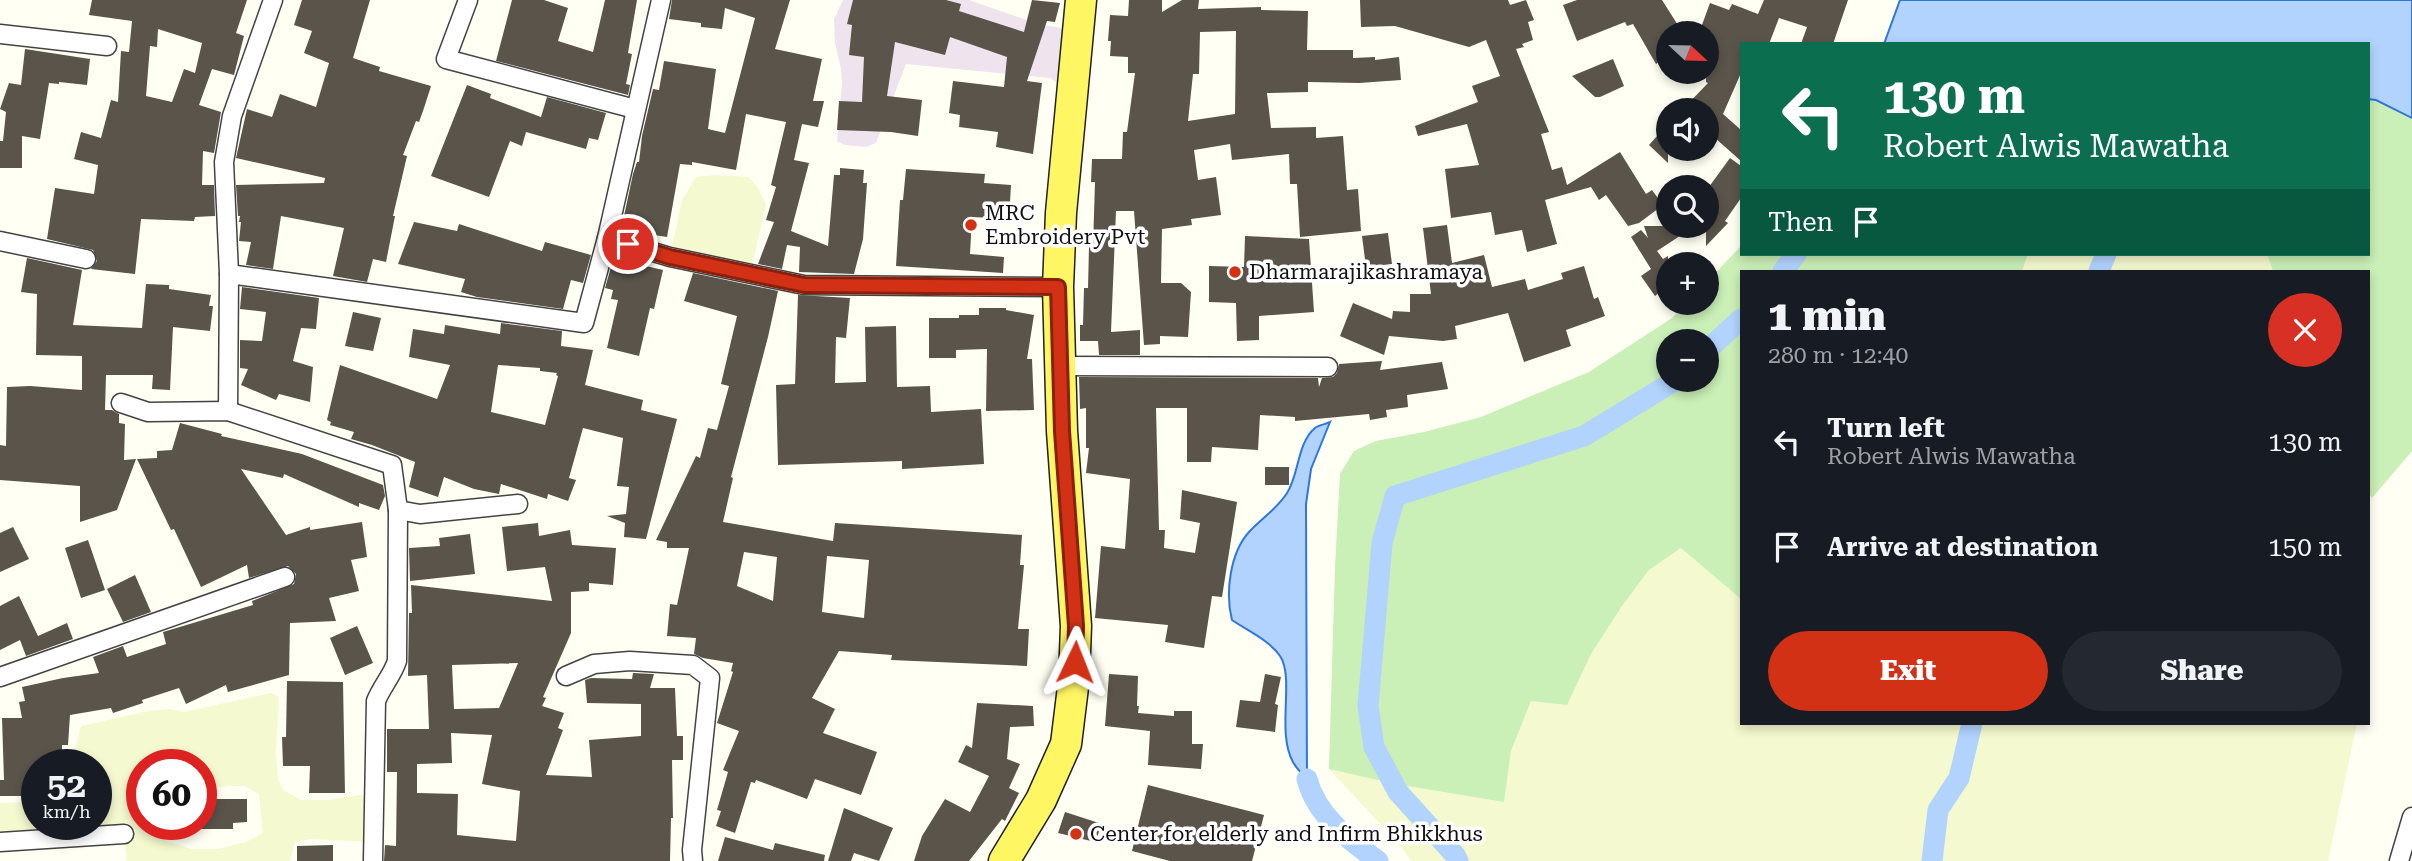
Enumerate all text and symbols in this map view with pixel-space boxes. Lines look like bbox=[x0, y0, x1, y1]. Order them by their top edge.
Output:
north arrow bbox=[1656, 21, 1718, 84]
map controls bbox=[1656, 21, 1719, 392]
text: 130 m bbox=[1883, 68, 2025, 125]
icon: left bbox=[1768, 70, 1859, 161]
button: sound bbox=[1656, 98, 1719, 161]
text: Robert Alwis Mawatha bbox=[1883, 127, 2229, 165]
button: search bbox=[1656, 175, 1719, 238]
place label: MRC Embroidery Pvt bbox=[985, 201, 1145, 249]
icon: arrive bbox=[1847, 203, 1885, 241]
text: Then bbox=[1768, 207, 1833, 237]
pin bbox=[598, 214, 658, 274]
marker: MRC Embroidery Pvt bbox=[963, 217, 979, 233]
icon: arrive bbox=[609, 225, 647, 263]
button: + bbox=[1656, 252, 1719, 315]
place label: Dharmarajikashramaya bbox=[1249, 260, 1483, 284]
marker: Dharmarajikashramaya bbox=[1227, 264, 1243, 280]
text: 1 min bbox=[1768, 291, 1886, 340]
button: close bbox=[2268, 293, 2342, 367]
button: − bbox=[1656, 329, 1719, 392]
text: 280 m · 12:40 bbox=[1768, 342, 1908, 369]
text: Turn left bbox=[1827, 413, 1945, 443]
icon: left bbox=[1768, 423, 1806, 461]
text: 130 m bbox=[2268, 427, 2342, 457]
text: Robert Alwis Mawatha bbox=[1827, 443, 2076, 470]
icon: arrive bbox=[1768, 528, 1806, 566]
text: Arrive at destination bbox=[1827, 532, 2098, 562]
text: 150 m bbox=[2268, 532, 2342, 562]
position arrow bbox=[1038, 625, 1112, 699]
button: Exit bbox=[1768, 631, 2048, 711]
button: Share bbox=[2062, 631, 2342, 711]
speed limit sign: 60 bbox=[126, 749, 217, 840]
text: 52 bbox=[47, 765, 86, 806]
text: km/h bbox=[42, 801, 91, 822]
place label: Center for elderly and Infirm Bhikkhus bbox=[1090, 822, 1483, 846]
marker: Center for elderly and Infirm Bhikkhus bbox=[1068, 826, 1084, 842]

